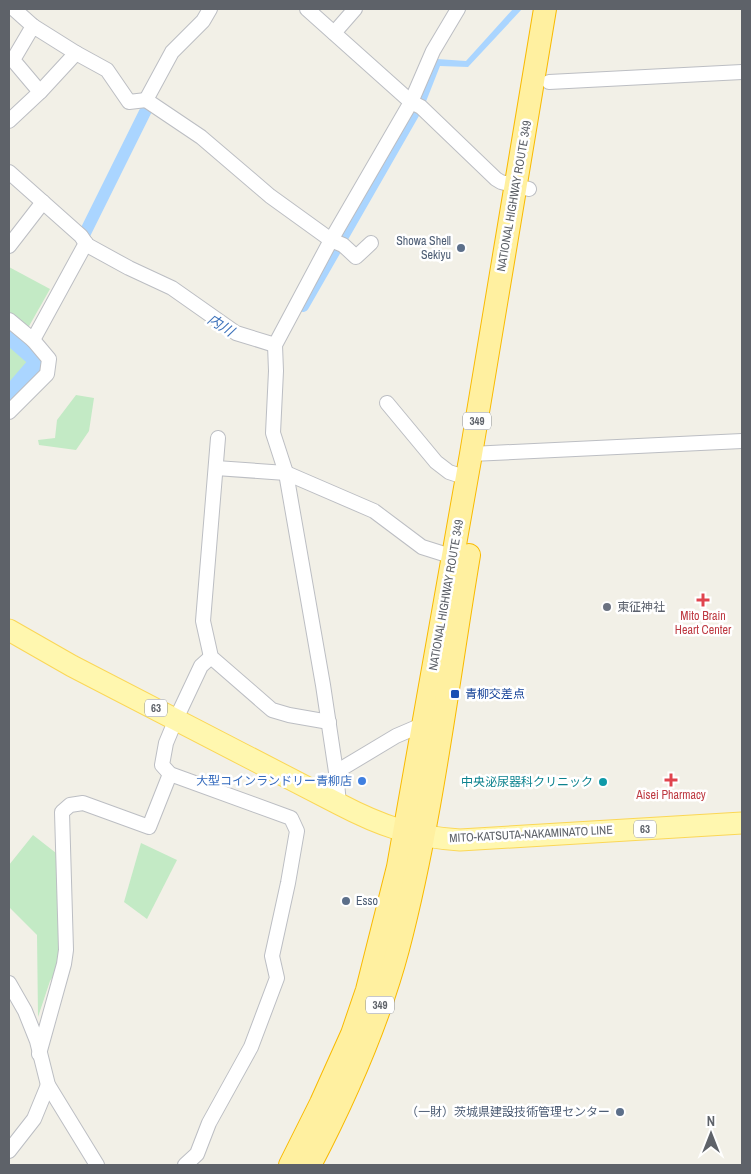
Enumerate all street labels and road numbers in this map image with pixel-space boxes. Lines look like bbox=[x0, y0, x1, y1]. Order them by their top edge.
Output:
street label: NATIONAL HIGHWAY ROUTE 349 bbox=[493, 119, 535, 273]
road number: 349 bbox=[463, 412, 491, 430]
street label: NATIONAL HIGHWAY ROUTE 349 bbox=[425, 518, 467, 672]
road number: 63 bbox=[145, 700, 167, 716]
road number: 63 bbox=[634, 821, 656, 838]
street label: MITO-KATSUTA-NAKAMINATO LINE bbox=[449, 822, 613, 846]
road number: 349 bbox=[366, 996, 394, 1014]

